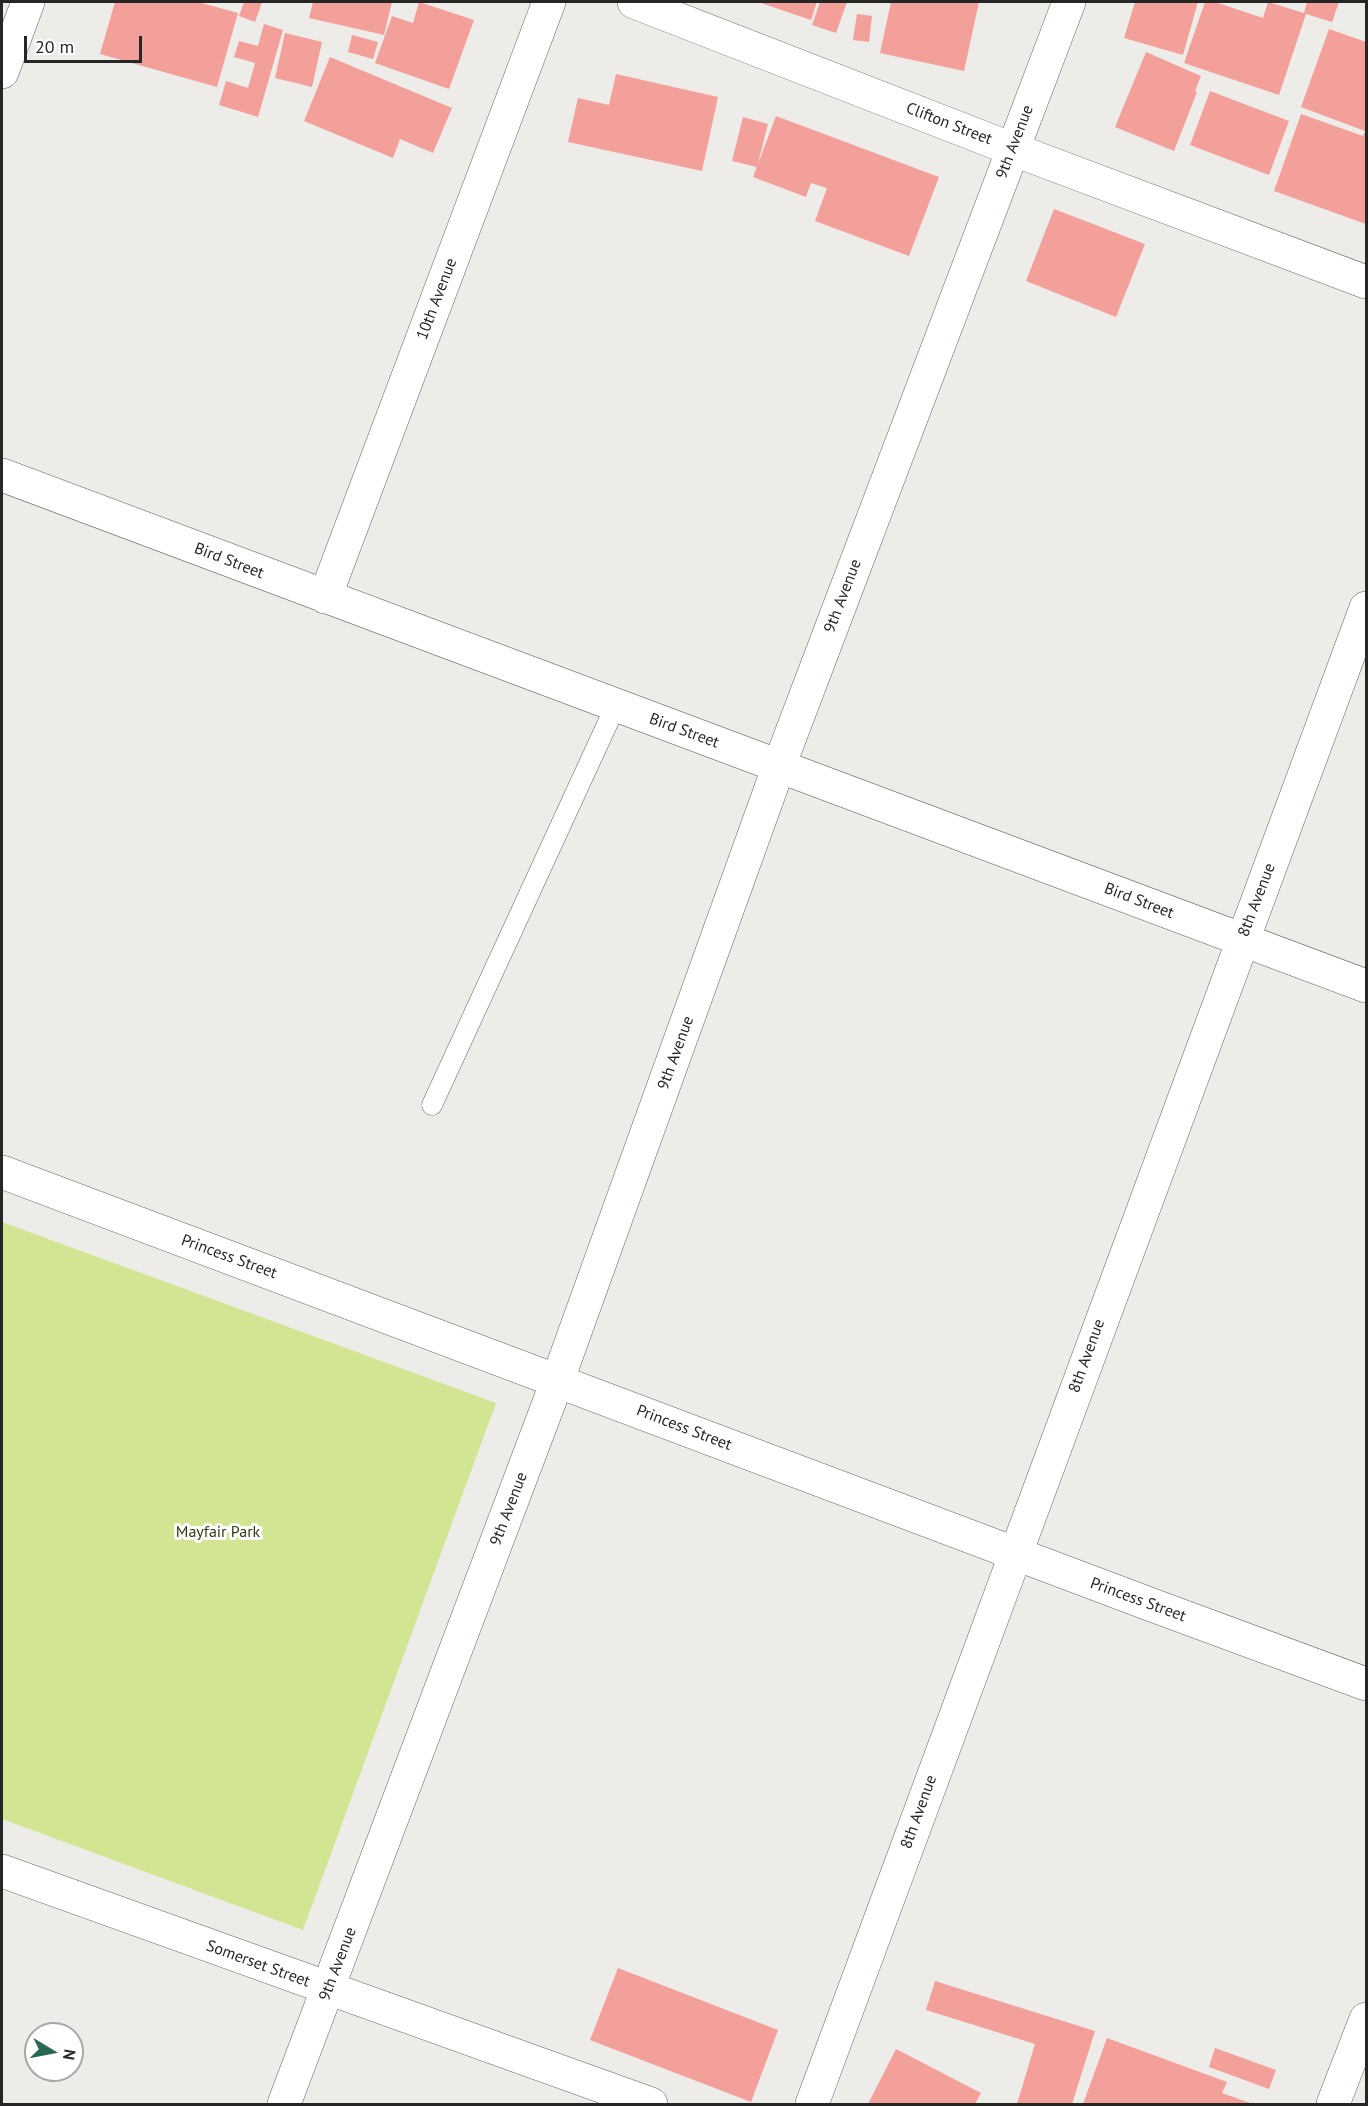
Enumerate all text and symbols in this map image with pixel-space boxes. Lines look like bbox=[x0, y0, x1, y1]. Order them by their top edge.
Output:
scale bar bbox=[27, 24, 146, 62]
text: 20 m bbox=[35, 35, 74, 58]
street label: Clifton Street bbox=[903, 99, 995, 149]
street label: 9th Avenue bbox=[992, 103, 1038, 181]
street label: 10th Avenue bbox=[413, 255, 461, 343]
street label: Bird Street bbox=[192, 539, 266, 583]
street label: 9th Avenue bbox=[820, 557, 866, 635]
street label: Bird Street bbox=[647, 710, 721, 752]
street label: 8th Avenue bbox=[1234, 861, 1280, 939]
street label: Bird Street bbox=[1102, 879, 1176, 923]
street label: 9th Avenue bbox=[654, 1013, 698, 1093]
street label: Princess Street bbox=[179, 1231, 279, 1283]
street label: 8th Avenue bbox=[1065, 1316, 1109, 1396]
street label: Princess Street bbox=[634, 1401, 734, 1455]
street label: 9th Avenue bbox=[486, 1470, 532, 1548]
park label: Mayfair Park bbox=[176, 1522, 260, 1542]
street label: Princess Street bbox=[1088, 1574, 1188, 1626]
street label: 8th Avenue bbox=[897, 1772, 941, 1852]
street label: 9th Avenue bbox=[315, 1925, 361, 2003]
street label: Somerset Street bbox=[203, 1936, 313, 1992]
north arrow bbox=[24, 2022, 84, 2082]
text: N bbox=[59, 2048, 81, 2062]

